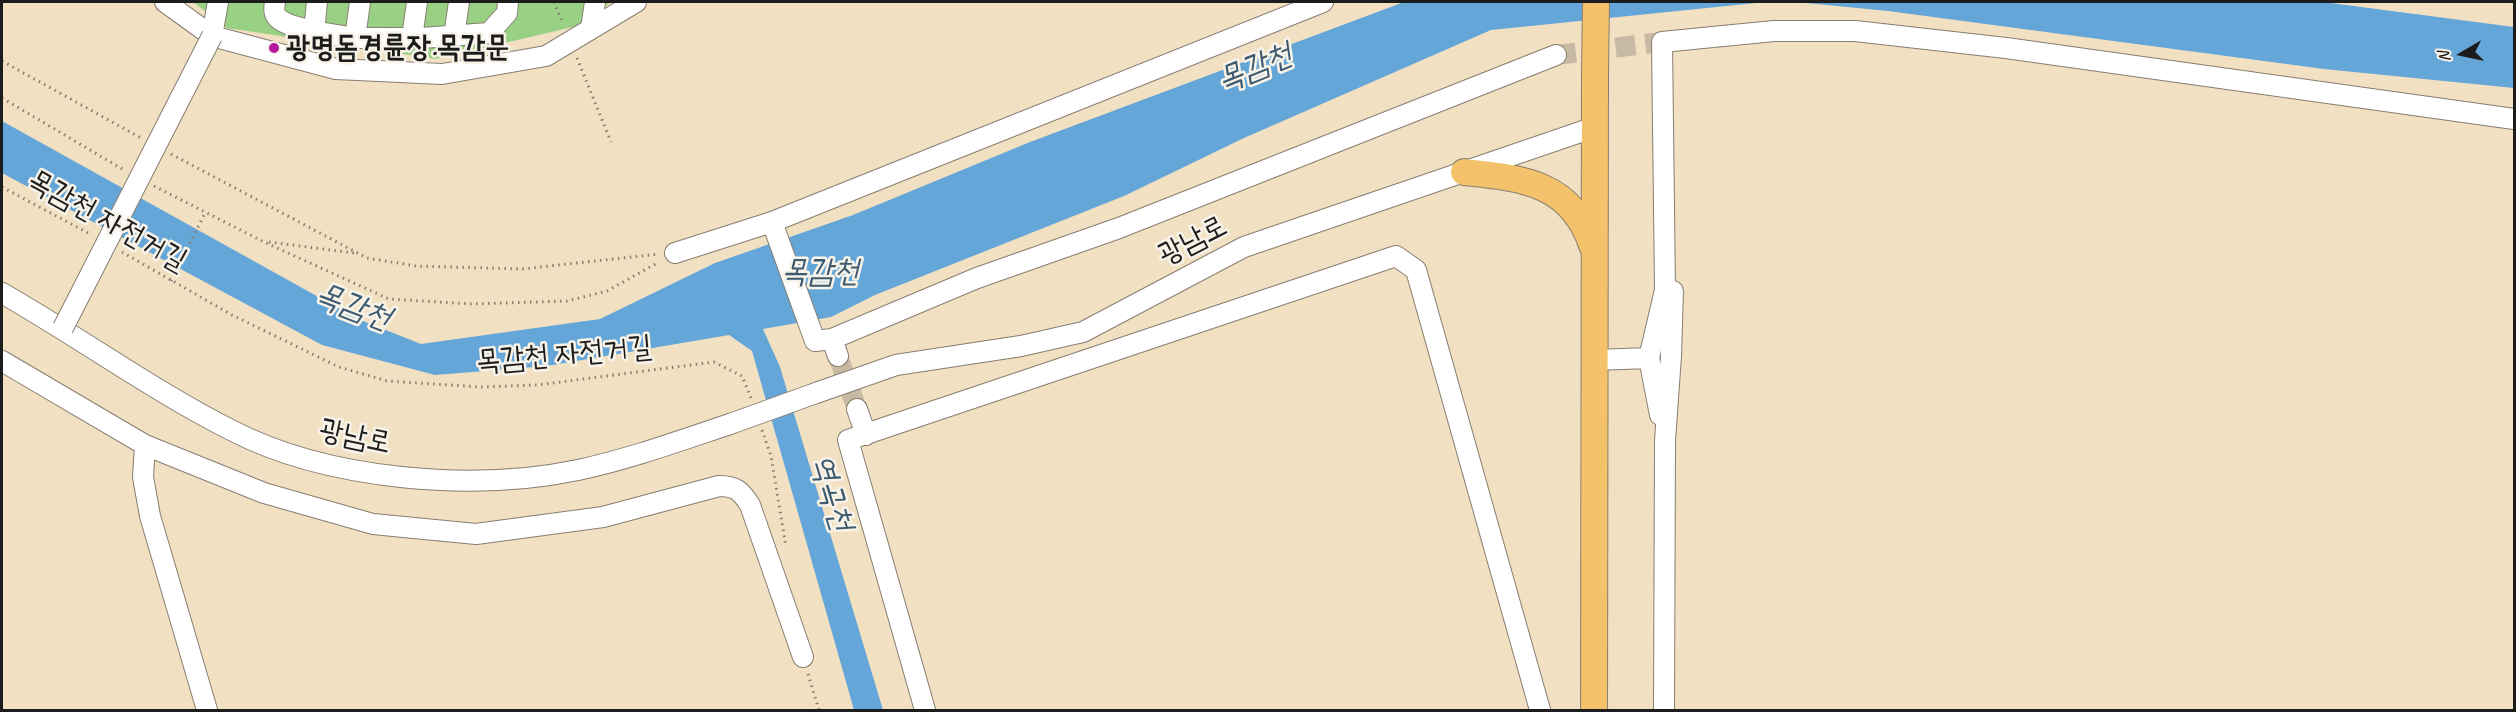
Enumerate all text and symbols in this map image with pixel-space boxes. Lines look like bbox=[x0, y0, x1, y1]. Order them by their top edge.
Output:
north arrow bbox=[2432, 24, 2492, 84]
place label: 광명돔경륜장.목감문 bbox=[286, 30, 509, 66]
water label: 목감천 bbox=[1212, 36, 1298, 100]
marker: 광명돔경륜장.목감문 bbox=[267, 41, 281, 55]
text: N bbox=[2434, 50, 2455, 63]
street label: 목감천 자전거길 bbox=[21, 163, 193, 279]
street label: 광남로 bbox=[1153, 209, 1233, 273]
water label: 목감천 bbox=[781, 254, 859, 292]
water label: 목감천 bbox=[310, 275, 396, 339]
street label: 목감천 자전거길 bbox=[475, 329, 653, 381]
street label: 광남로 bbox=[316, 412, 394, 462]
water label: 역곡천 bbox=[801, 450, 861, 536]

